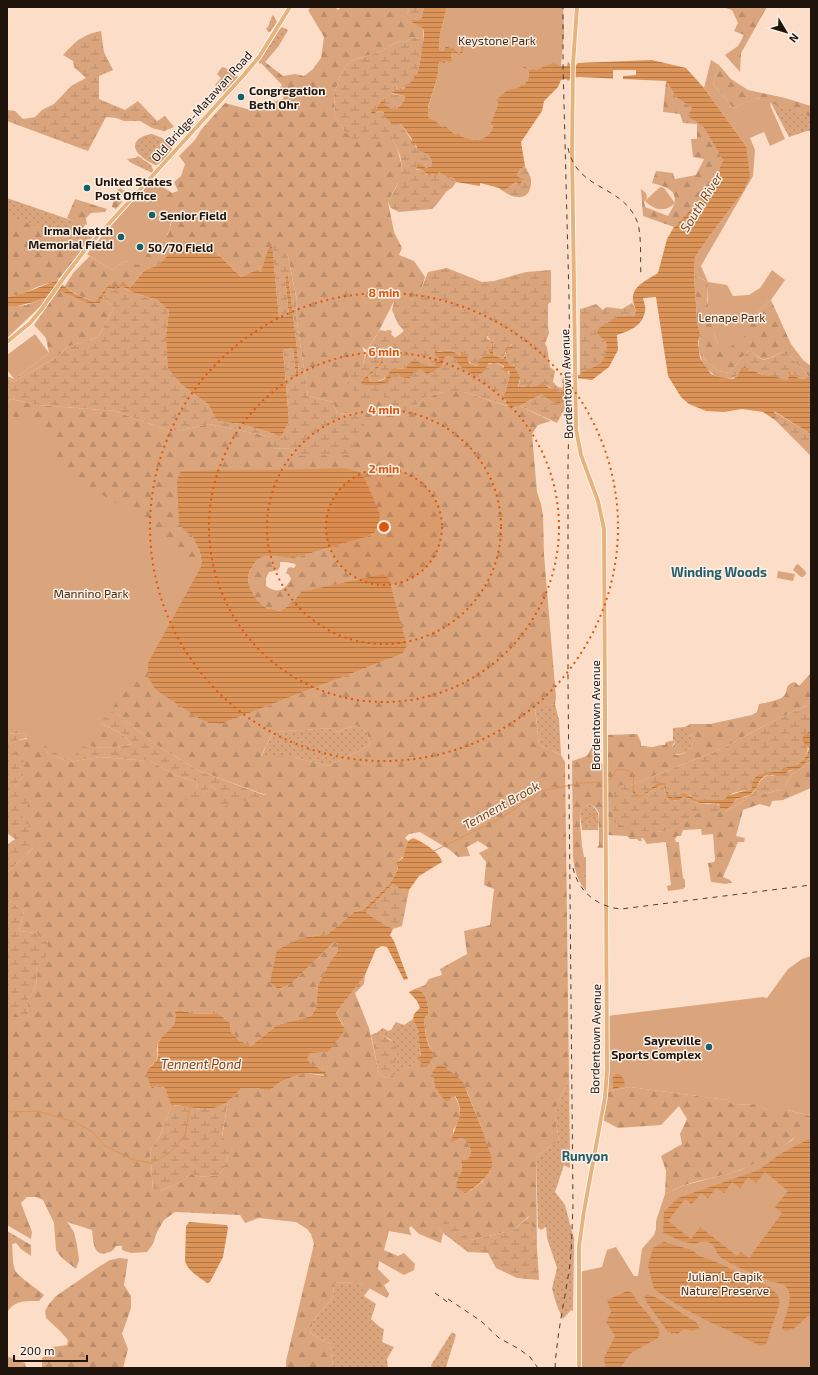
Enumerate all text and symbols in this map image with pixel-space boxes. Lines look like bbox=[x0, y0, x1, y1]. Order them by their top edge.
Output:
north arrow bbox=[766, 12, 806, 52]
text: N bbox=[787, 31, 802, 46]
park label: Keystone Park bbox=[458, 33, 536, 47]
street label: Old Bridge-Matawan Road bbox=[148, 48, 254, 164]
place label: Congregation Beth Ohr bbox=[249, 83, 325, 111]
marker: Congregation Beth Ohr bbox=[236, 92, 246, 102]
water label: South River bbox=[676, 168, 726, 235]
place label: United States Post Office bbox=[95, 174, 172, 202]
marker: United States Post Office bbox=[82, 183, 92, 193]
place label: Senior Field bbox=[160, 208, 227, 222]
marker: Senior Field bbox=[147, 210, 157, 220]
place label: Irma Neatch Memorial Field bbox=[28, 223, 113, 251]
marker: Irma Neatch Memorial Field bbox=[116, 232, 126, 242]
place label: 50/70 Field bbox=[148, 240, 213, 254]
marker: 50/70 Field bbox=[135, 242, 145, 252]
text: 8 min bbox=[368, 285, 400, 299]
park label: Lenape Park bbox=[699, 310, 765, 324]
street label: Bordentown Avenue bbox=[557, 329, 575, 439]
text: 6 min bbox=[369, 344, 399, 358]
text: 4 min bbox=[368, 402, 400, 416]
text: 2 min bbox=[369, 461, 399, 475]
centre of rings bbox=[377, 520, 391, 534]
district label: Winding Woods bbox=[671, 564, 767, 580]
park label: Mannino Park bbox=[53, 586, 129, 600]
street label: Bordentown Avenue bbox=[588, 660, 602, 770]
water label: Tennent Brook bbox=[460, 777, 542, 833]
street label: Bordentown Avenue bbox=[587, 984, 603, 1094]
place label: Sayreville Sports Complex bbox=[611, 1033, 701, 1061]
marker: Sayreville Sports Complex bbox=[704, 1042, 714, 1052]
water label: Tennent Pond bbox=[161, 1056, 242, 1072]
district label: Runyon bbox=[562, 1148, 609, 1164]
park label: Julian L. Capik Nature Preserve bbox=[681, 1269, 769, 1297]
scale bar bbox=[14, 1337, 87, 1363]
text: 200 m bbox=[20, 1343, 54, 1357]

